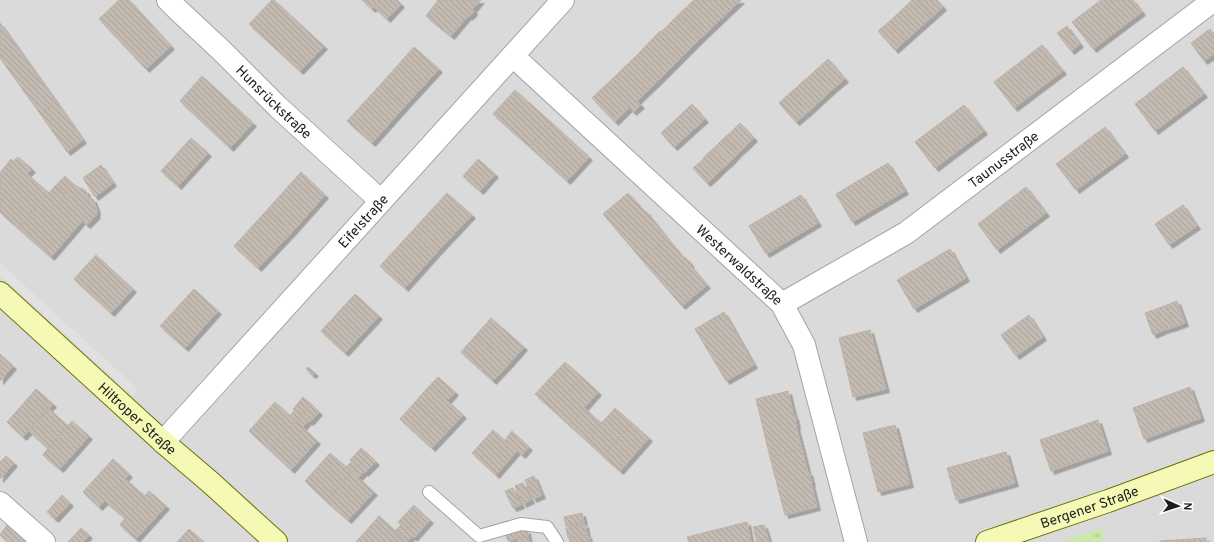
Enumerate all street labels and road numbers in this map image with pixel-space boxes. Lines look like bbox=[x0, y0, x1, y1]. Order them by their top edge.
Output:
street label: Hunsrückstraße bbox=[231, 63, 314, 143]
street label: Taunusstraße bbox=[966, 128, 1043, 193]
street label: Eifelstraße bbox=[335, 192, 393, 252]
street label: Westerwaldstraße bbox=[692, 222, 785, 310]
street label: Hiltroper Straße bbox=[94, 380, 179, 459]
street label: Bergener Straße bbox=[1038, 483, 1141, 533]

